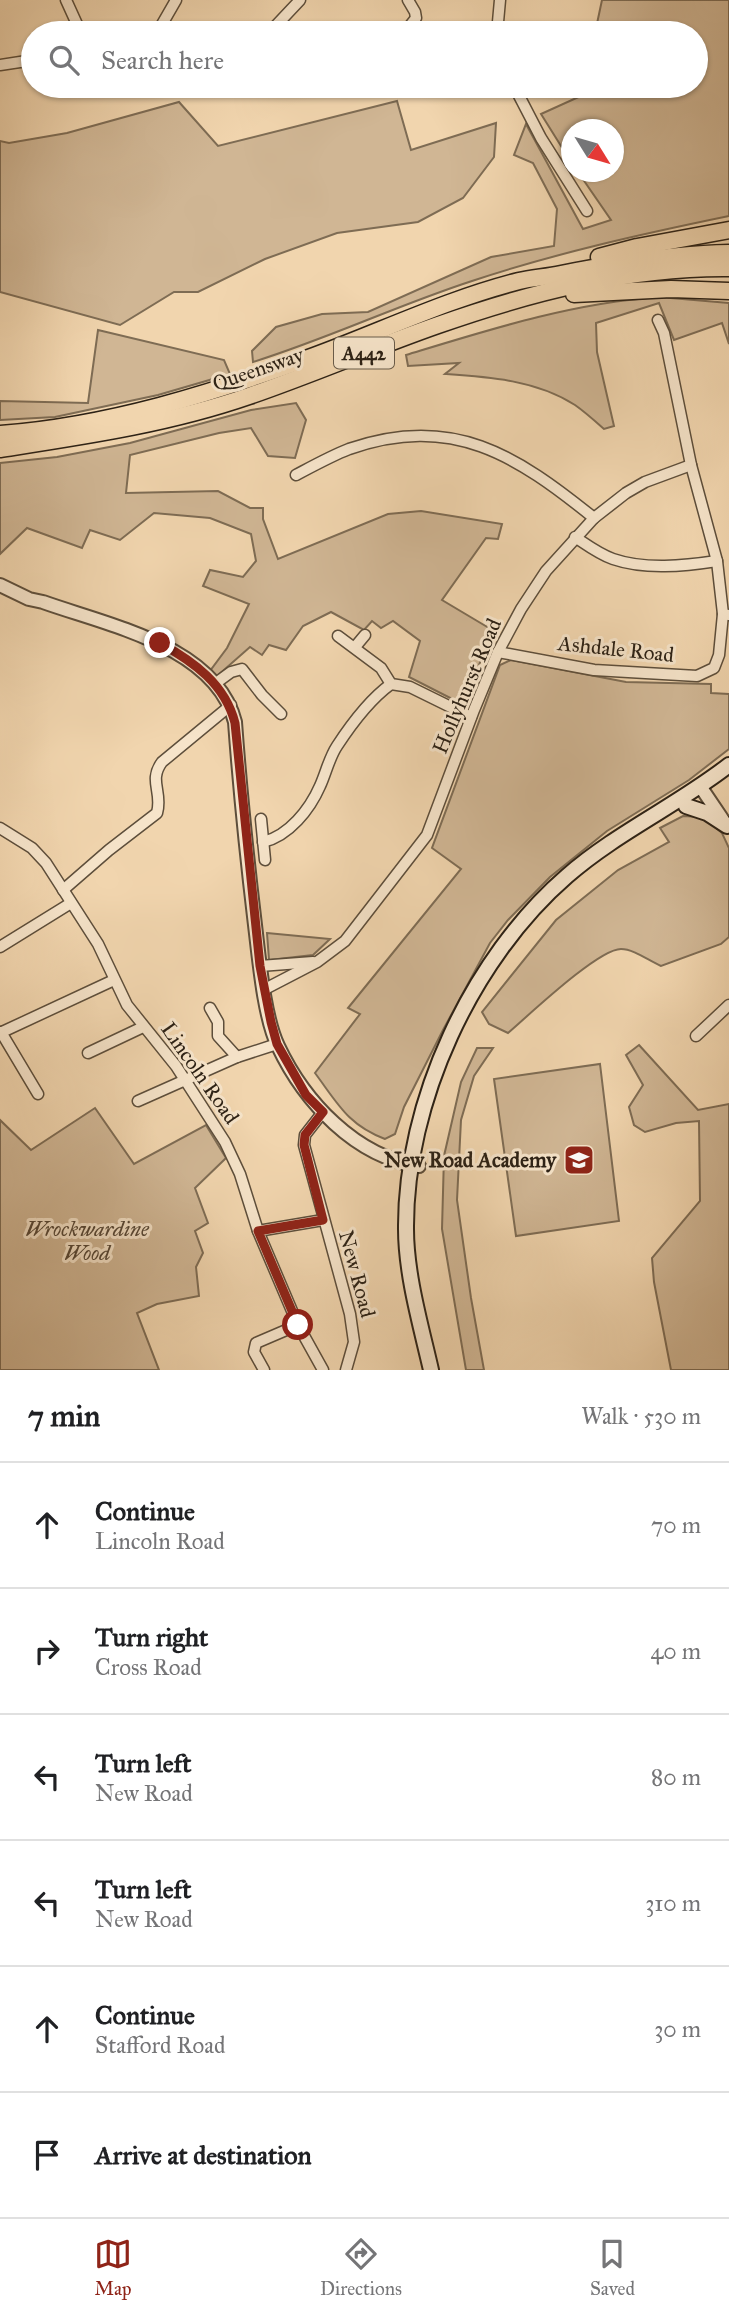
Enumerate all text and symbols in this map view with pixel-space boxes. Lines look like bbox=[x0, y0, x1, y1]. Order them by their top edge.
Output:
search box bbox=[21, 21, 708, 98]
icon: search bbox=[45, 41, 83, 79]
text: Search here bbox=[101, 44, 224, 76]
north arrow bbox=[561, 119, 624, 182]
road number: A442 bbox=[334, 338, 394, 368]
street label: Queensway bbox=[209, 341, 308, 397]
street label: Hollyhurst Road bbox=[427, 614, 507, 757]
route end bbox=[144, 627, 175, 658]
street label: Ashdale Road bbox=[556, 630, 676, 668]
street label: Lincoln Road bbox=[155, 1017, 245, 1129]
school or university icon: New Road Academy bbox=[562, 1143, 596, 1177]
place label: New Road Academy bbox=[384, 1147, 557, 1173]
park label: Wrockwardine Wood bbox=[25, 1216, 150, 1266]
street label: New Road bbox=[333, 1228, 381, 1321]
route start bbox=[282, 1309, 313, 1340]
text: 7 min bbox=[28, 1398, 100, 1434]
text: Walk · 530 m bbox=[581, 1402, 701, 1430]
text: Continue bbox=[95, 1495, 195, 1527]
icon: ahead bbox=[28, 1506, 66, 1544]
text: 70 m bbox=[651, 1511, 701, 1539]
text: Lincoln Road bbox=[95, 1527, 225, 1555]
text: Turn right bbox=[95, 1621, 208, 1653]
icon: right bbox=[28, 1632, 66, 1670]
text: 40 m bbox=[651, 1637, 701, 1665]
text: Cross Road bbox=[95, 1653, 202, 1681]
text: Turn left bbox=[95, 1747, 191, 1779]
icon: left bbox=[28, 1758, 66, 1796]
text: 80 m bbox=[651, 1763, 701, 1791]
text: New Road bbox=[95, 1779, 193, 1807]
text: Turn left bbox=[95, 1873, 191, 1905]
icon: left bbox=[28, 1884, 66, 1922]
text: 310 m bbox=[645, 1889, 701, 1917]
text: New Road bbox=[95, 1905, 193, 1933]
text: Continue bbox=[95, 1999, 195, 2031]
icon: ahead bbox=[28, 2010, 66, 2048]
text: 30 m bbox=[654, 2015, 701, 2043]
text: Stafford Road bbox=[95, 2031, 226, 2059]
icon: arrive bbox=[28, 2136, 66, 2174]
text: Arrive at destination bbox=[95, 2139, 312, 2171]
tab: Map bbox=[94, 2235, 132, 2300]
tab: Directions bbox=[320, 2235, 402, 2300]
tab: Saved bbox=[590, 2235, 635, 2300]

